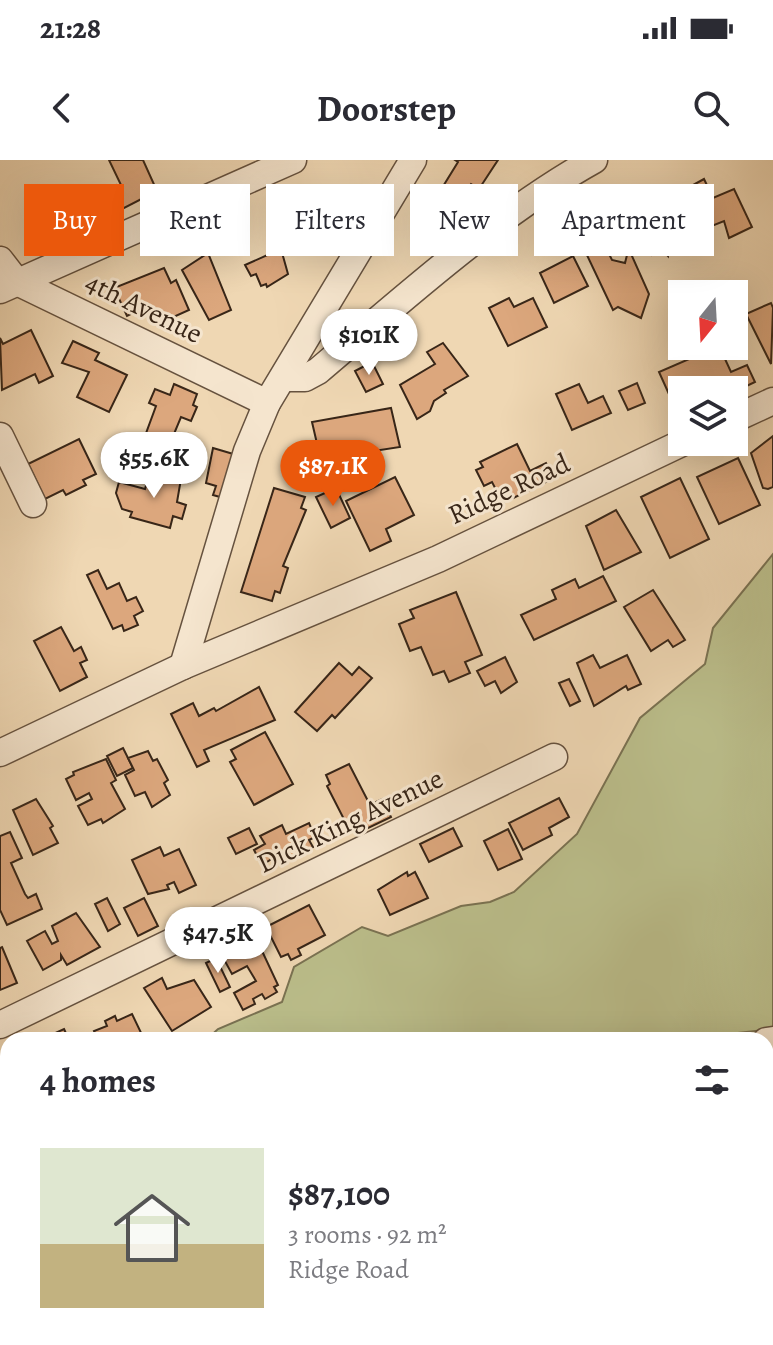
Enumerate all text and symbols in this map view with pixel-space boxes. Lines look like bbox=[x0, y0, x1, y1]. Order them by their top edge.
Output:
text: 21:28 bbox=[40, 8, 101, 48]
text: Doorstep bbox=[317, 84, 456, 133]
icon: back bbox=[40, 86, 84, 130]
icon: search bbox=[689, 86, 733, 130]
chip: Buy bbox=[24, 184, 124, 256]
chip: Rent bbox=[140, 184, 250, 256]
chip: Filters bbox=[266, 184, 394, 256]
chip: New bbox=[410, 184, 518, 256]
chip: Apartment bbox=[534, 184, 714, 256]
street label: 4th Avenue bbox=[79, 263, 209, 353]
north arrow bbox=[668, 280, 748, 360]
map controls bbox=[668, 280, 748, 456]
pin: $101K bbox=[313, 309, 425, 377]
text: $101K bbox=[339, 317, 399, 352]
button: layers bbox=[668, 376, 748, 456]
pin: $55.6K bbox=[89, 432, 219, 500]
text: $55.6K bbox=[119, 440, 189, 475]
pin: $87.1K bbox=[268, 440, 398, 508]
street label: Ridge Road bbox=[442, 444, 577, 534]
text: $87.1K bbox=[298, 448, 368, 483]
street label: Dick King Avenue bbox=[251, 759, 449, 883]
pin: $47.5K bbox=[153, 907, 283, 975]
text: $47.5K bbox=[183, 915, 253, 950]
text: 4 homes bbox=[40, 1057, 156, 1104]
icon: filters bbox=[690, 1058, 734, 1102]
text: $87,100 bbox=[288, 1170, 390, 1217]
icon: home bbox=[104, 1180, 200, 1276]
text: 3 rooms · 92 m² bbox=[288, 1217, 447, 1252]
text: Ridge Road bbox=[288, 1252, 409, 1287]

